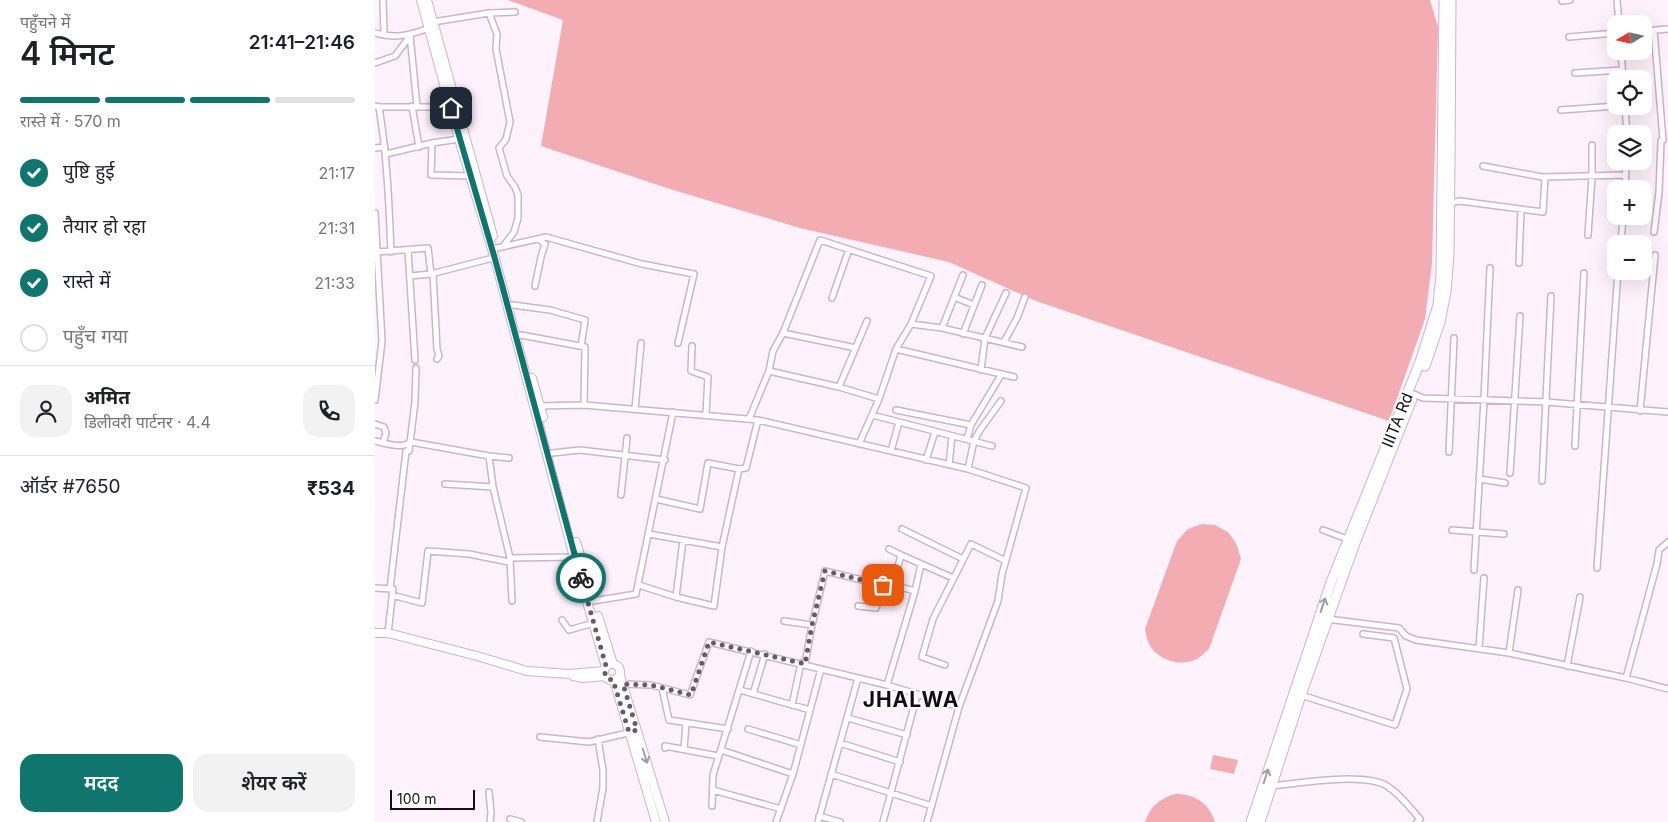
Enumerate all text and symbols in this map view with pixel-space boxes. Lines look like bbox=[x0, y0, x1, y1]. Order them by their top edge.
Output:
text: पहुँचने में bbox=[20, 12, 71, 32]
north arrow bbox=[1607, 15, 1653, 60]
map controls bbox=[1607, 15, 1652, 280]
text: 21:41–21:46 bbox=[249, 31, 355, 54]
text: 4 मिनट bbox=[20, 34, 114, 73]
button: locate bbox=[1607, 70, 1652, 115]
pin bbox=[430, 87, 472, 129]
icon: home bbox=[437, 94, 465, 122]
text: रास्ते में · 570 m bbox=[20, 111, 121, 131]
button: layers bbox=[1607, 125, 1652, 170]
icon: check bbox=[20, 159, 48, 187]
text: पुष्टि हुई bbox=[63, 160, 115, 183]
text: 21:17 bbox=[319, 163, 355, 183]
button: + bbox=[1607, 180, 1652, 225]
icon: check bbox=[20, 214, 48, 242]
text: तैयार हो रहा bbox=[63, 215, 146, 238]
text: 21:31 bbox=[318, 218, 355, 238]
button: − bbox=[1607, 235, 1652, 280]
icon: check bbox=[20, 269, 48, 297]
text: रास्ते में bbox=[63, 270, 111, 293]
text: 21:33 bbox=[314, 273, 355, 293]
text: पहुँच गया bbox=[63, 325, 128, 348]
button: person bbox=[20, 385, 72, 437]
button: phone bbox=[303, 385, 355, 437]
text: अमित bbox=[84, 386, 130, 409]
street label: IIITA Rd bbox=[1377, 390, 1417, 450]
text: डिलीवरी पार्टनर · 4.4 bbox=[84, 412, 211, 432]
text: ऑर्डर #7650 bbox=[20, 475, 121, 498]
text: ₹534 bbox=[307, 477, 355, 500]
courier bbox=[556, 553, 606, 603]
icon: bike bbox=[567, 564, 595, 592]
pin bbox=[862, 564, 904, 606]
icon: bag bbox=[869, 571, 897, 599]
one-way arrow bbox=[1319, 597, 1329, 613]
district label: JHALWA bbox=[863, 687, 959, 712]
one-way arrow bbox=[641, 747, 651, 763]
button: मदद bbox=[20, 754, 183, 812]
button: शेयर करें bbox=[193, 754, 355, 812]
one-way arrow bbox=[1262, 768, 1272, 784]
scale bar bbox=[390, 787, 475, 810]
text: 100 m bbox=[397, 790, 437, 807]

